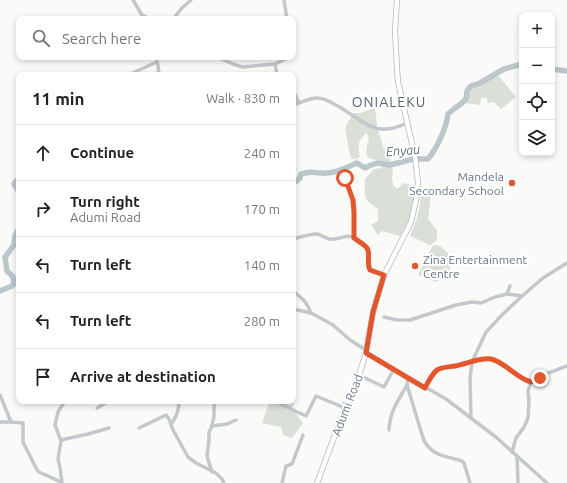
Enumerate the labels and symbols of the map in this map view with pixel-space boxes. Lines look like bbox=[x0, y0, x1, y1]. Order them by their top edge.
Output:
district label: ONIALEKU bbox=[352, 94, 426, 110]
water label: Enyau bbox=[385, 142, 421, 158]
route start bbox=[336, 169, 354, 187]
place label: Mandela Secondary School bbox=[409, 170, 504, 197]
marker: Mandela Secondary School bbox=[507, 178, 517, 188]
place label: Zina Entertainment Centre bbox=[423, 253, 528, 280]
marker: Zina Entertainment Centre bbox=[410, 261, 420, 271]
route end bbox=[531, 369, 549, 387]
street label: Adumi Road bbox=[329, 372, 365, 438]

